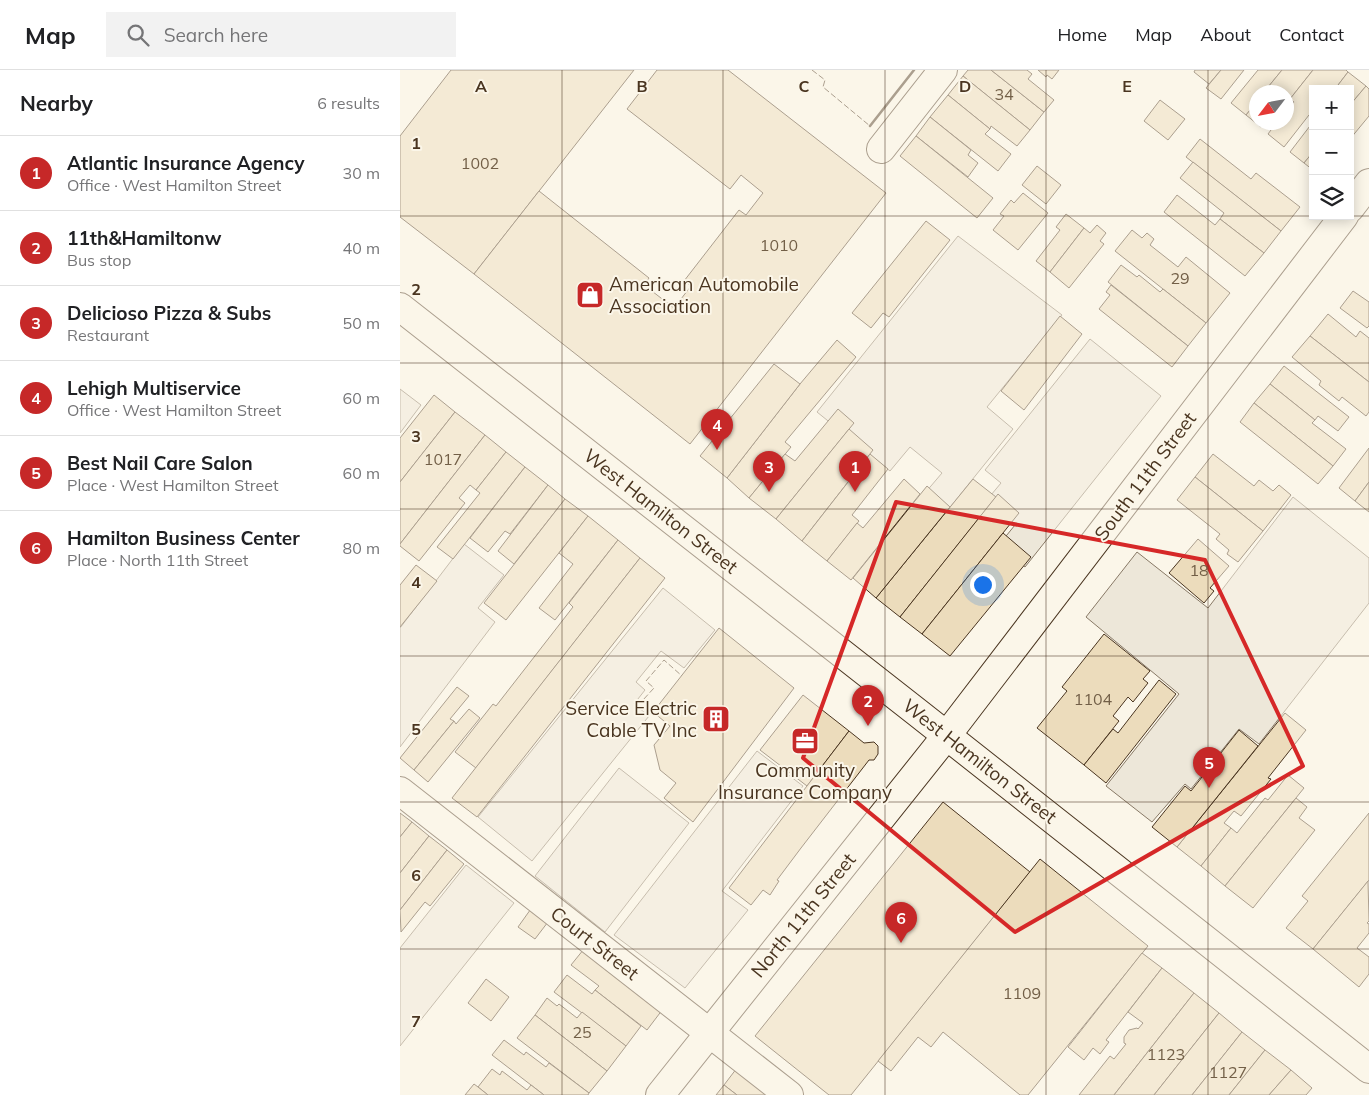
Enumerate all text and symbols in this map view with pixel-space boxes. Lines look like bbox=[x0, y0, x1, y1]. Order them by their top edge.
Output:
search box bbox=[106, 12, 456, 57]
text: Map bbox=[25, 20, 76, 50]
icon: search bbox=[124, 21, 152, 49]
text: Search here bbox=[164, 23, 268, 47]
text: Home bbox=[1057, 23, 1107, 46]
text: Map bbox=[1135, 23, 1172, 46]
text: About bbox=[1200, 23, 1251, 46]
text: Contact bbox=[1279, 23, 1344, 46]
text: A bbox=[475, 76, 487, 96]
text: B bbox=[636, 76, 648, 96]
text: C bbox=[799, 76, 810, 96]
text: D bbox=[959, 76, 971, 96]
text: E bbox=[1122, 76, 1132, 96]
house number: 34 bbox=[994, 84, 1014, 104]
north arrow bbox=[1249, 85, 1294, 130]
map controls bbox=[1309, 85, 1354, 220]
button: + bbox=[1309, 85, 1354, 130]
text: Nearby bbox=[20, 90, 93, 116]
text: 6 results bbox=[317, 93, 380, 113]
button: − bbox=[1309, 130, 1354, 175]
text: 1 bbox=[411, 133, 421, 153]
text: Atlantic Insurance Agency bbox=[67, 151, 305, 175]
house number: 1002 bbox=[461, 153, 499, 173]
text: 1 bbox=[31, 163, 41, 183]
text: 30 m bbox=[343, 163, 380, 183]
text: Office · West Hamilton Street bbox=[67, 175, 281, 195]
button: layers bbox=[1309, 175, 1354, 220]
text: 11th&Hamiltonw bbox=[67, 226, 222, 250]
house number: 1010 bbox=[760, 235, 798, 255]
text: 2 bbox=[31, 238, 41, 258]
text: 40 m bbox=[343, 238, 380, 258]
text: Bus stop bbox=[67, 250, 131, 270]
house number: 29 bbox=[1170, 268, 1190, 288]
place label: American Automobile Association bbox=[609, 272, 799, 318]
text: 2 bbox=[411, 279, 421, 299]
shop icon: American Automobile Association bbox=[575, 280, 605, 310]
text: Delicioso Pizza & Subs bbox=[67, 301, 271, 325]
text: 3 bbox=[31, 313, 41, 333]
text: 50 m bbox=[343, 313, 380, 333]
text: Restaurant bbox=[67, 325, 149, 345]
text: Lehigh Multiservice bbox=[67, 376, 241, 400]
text: 4 bbox=[31, 388, 41, 408]
text: 60 m bbox=[343, 388, 380, 408]
text: Office · West Hamilton Street bbox=[67, 400, 281, 420]
street label: South 11th Street bbox=[1089, 407, 1201, 545]
pin: 4 bbox=[701, 409, 733, 450]
text: 3 bbox=[411, 426, 421, 446]
street label: West Hamilton Street bbox=[579, 443, 743, 579]
house number: 1017 bbox=[424, 449, 462, 469]
text: Best Nail Care Salon bbox=[67, 451, 253, 475]
pin: 3 bbox=[753, 451, 785, 492]
pin: 1 bbox=[839, 451, 871, 492]
text: 5 bbox=[31, 463, 41, 483]
text: 60 m bbox=[343, 463, 380, 483]
text: Place · West Hamilton Street bbox=[67, 475, 279, 495]
text: Hamilton Business Center bbox=[67, 526, 300, 550]
text: 6 bbox=[31, 538, 41, 558]
text: 80 m bbox=[343, 538, 380, 558]
text: Place · North 11th Street bbox=[67, 550, 248, 570]
house number: 18 bbox=[1189, 560, 1209, 580]
text: 4 bbox=[411, 572, 421, 592]
your location bbox=[970, 572, 996, 598]
pin: 2 bbox=[852, 685, 884, 726]
house number: 1104 bbox=[1074, 689, 1113, 709]
street label: West Hamilton Street bbox=[898, 693, 1062, 829]
place label: Service Electric Cable TV Inc bbox=[565, 696, 697, 742]
building icon: Service Electric Cable TV Inc bbox=[701, 704, 731, 734]
text: 5 bbox=[411, 719, 421, 739]
office icon: Community Insurance Company bbox=[790, 726, 820, 756]
pin: 5 bbox=[1193, 747, 1225, 788]
place label: Community Insurance Company bbox=[718, 758, 892, 804]
street label: North 11th Street bbox=[745, 848, 861, 982]
text: 6 bbox=[411, 865, 421, 885]
street label: Court Street bbox=[546, 901, 644, 985]
pin: 6 bbox=[885, 902, 917, 943]
house number: 1109 bbox=[1003, 983, 1041, 1003]
text: 7 bbox=[411, 1011, 421, 1031]
house number: 25 bbox=[572, 1022, 592, 1042]
house number: 1123 bbox=[1147, 1044, 1185, 1064]
house number: 1127 bbox=[1209, 1062, 1247, 1082]

